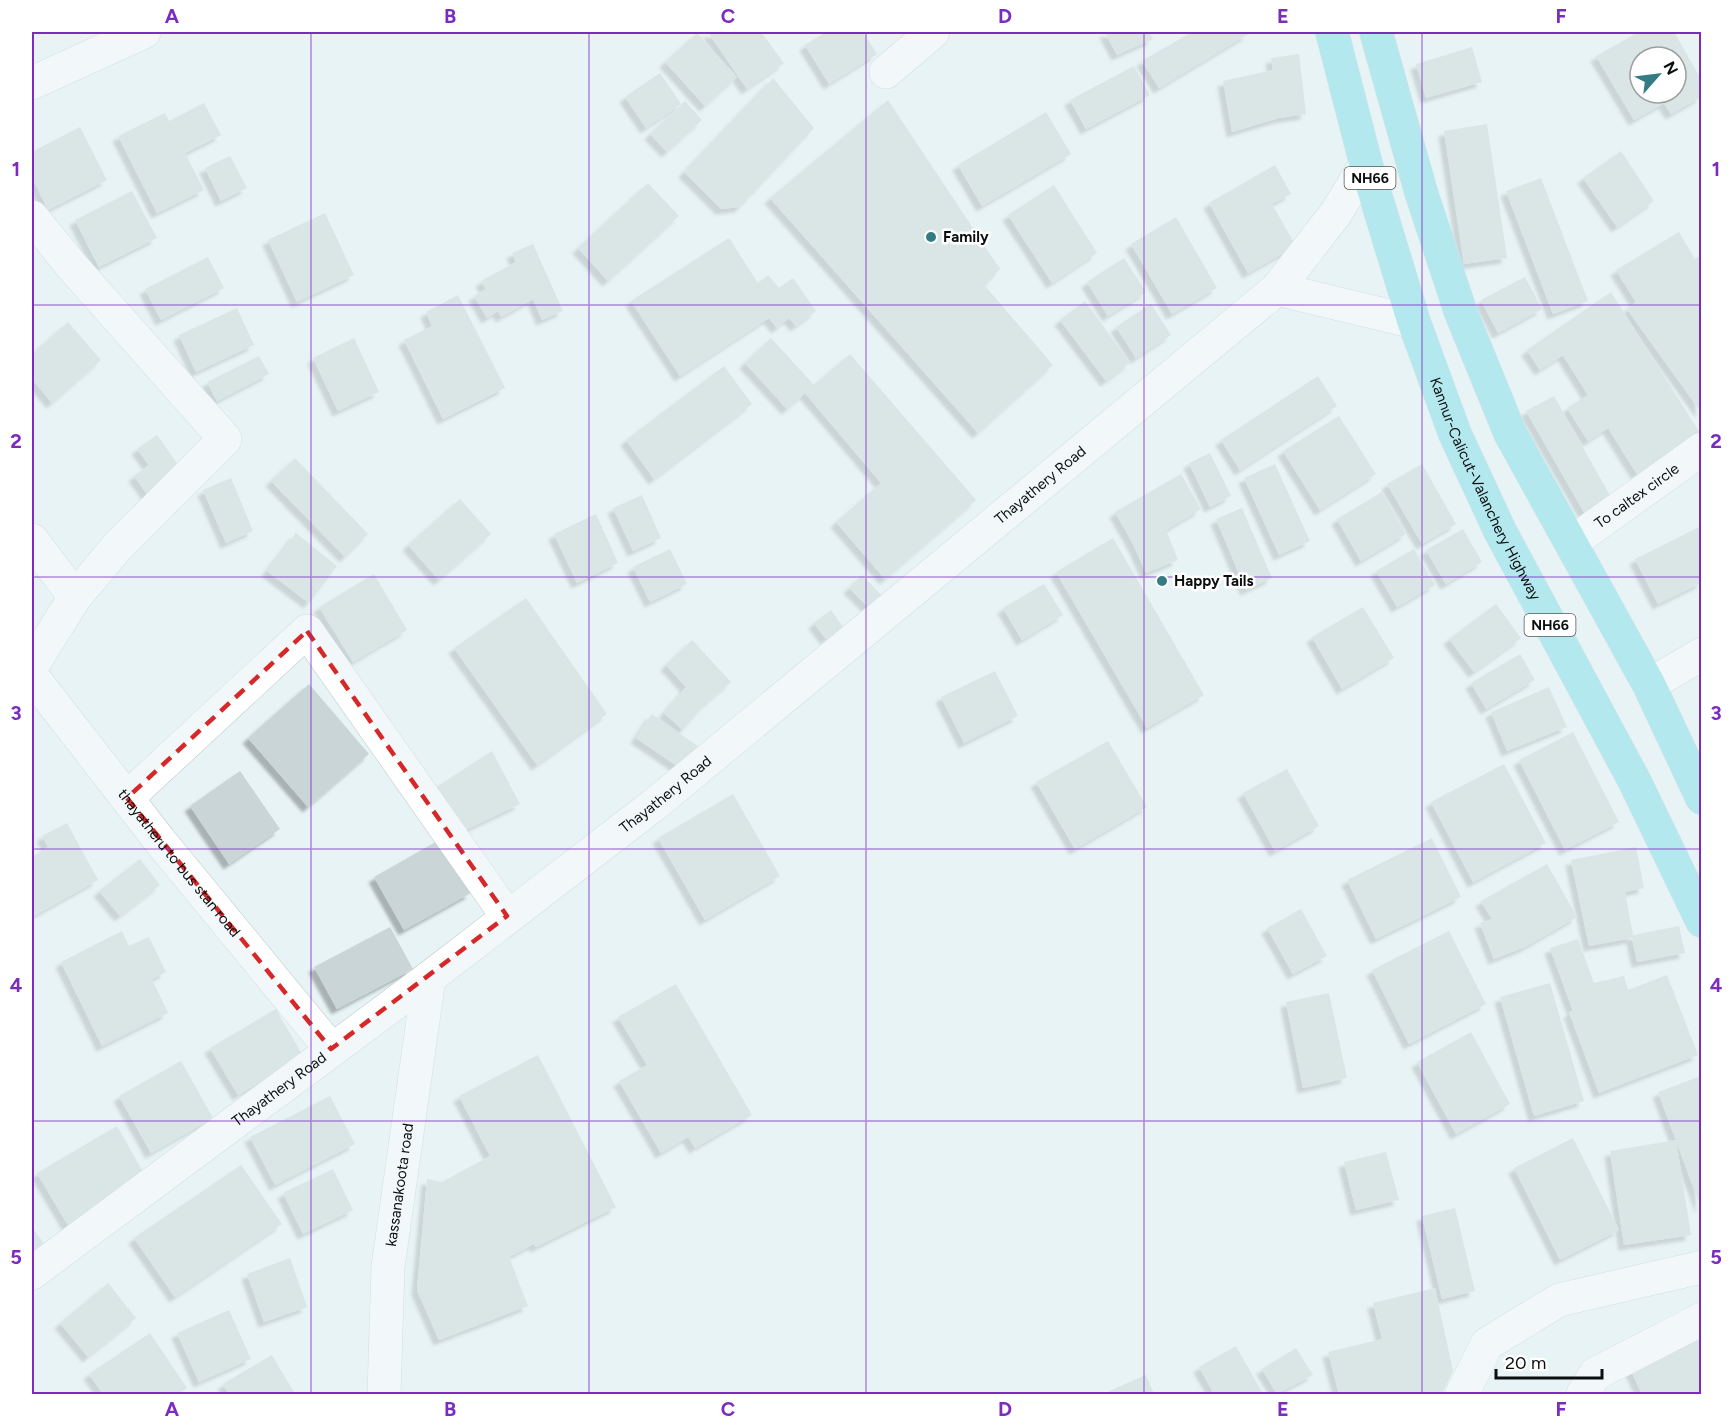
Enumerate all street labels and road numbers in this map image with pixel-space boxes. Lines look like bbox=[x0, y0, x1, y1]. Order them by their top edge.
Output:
road number: NH66 bbox=[1344, 167, 1396, 189]
street label: Kannur-Calicut-Valanchery Highway bbox=[1426, 375, 1545, 603]
street label: Thayathery Road bbox=[991, 442, 1090, 528]
street label: To caltex circle bbox=[1591, 459, 1683, 532]
road number: NH66 bbox=[1524, 614, 1576, 636]
street label: Thayathery Road bbox=[616, 752, 715, 837]
street label: thayatheru to bus stan road bbox=[114, 785, 244, 941]
street label: Thayathery Road bbox=[228, 1048, 330, 1130]
street label: kassanakoota road bbox=[382, 1122, 417, 1248]

